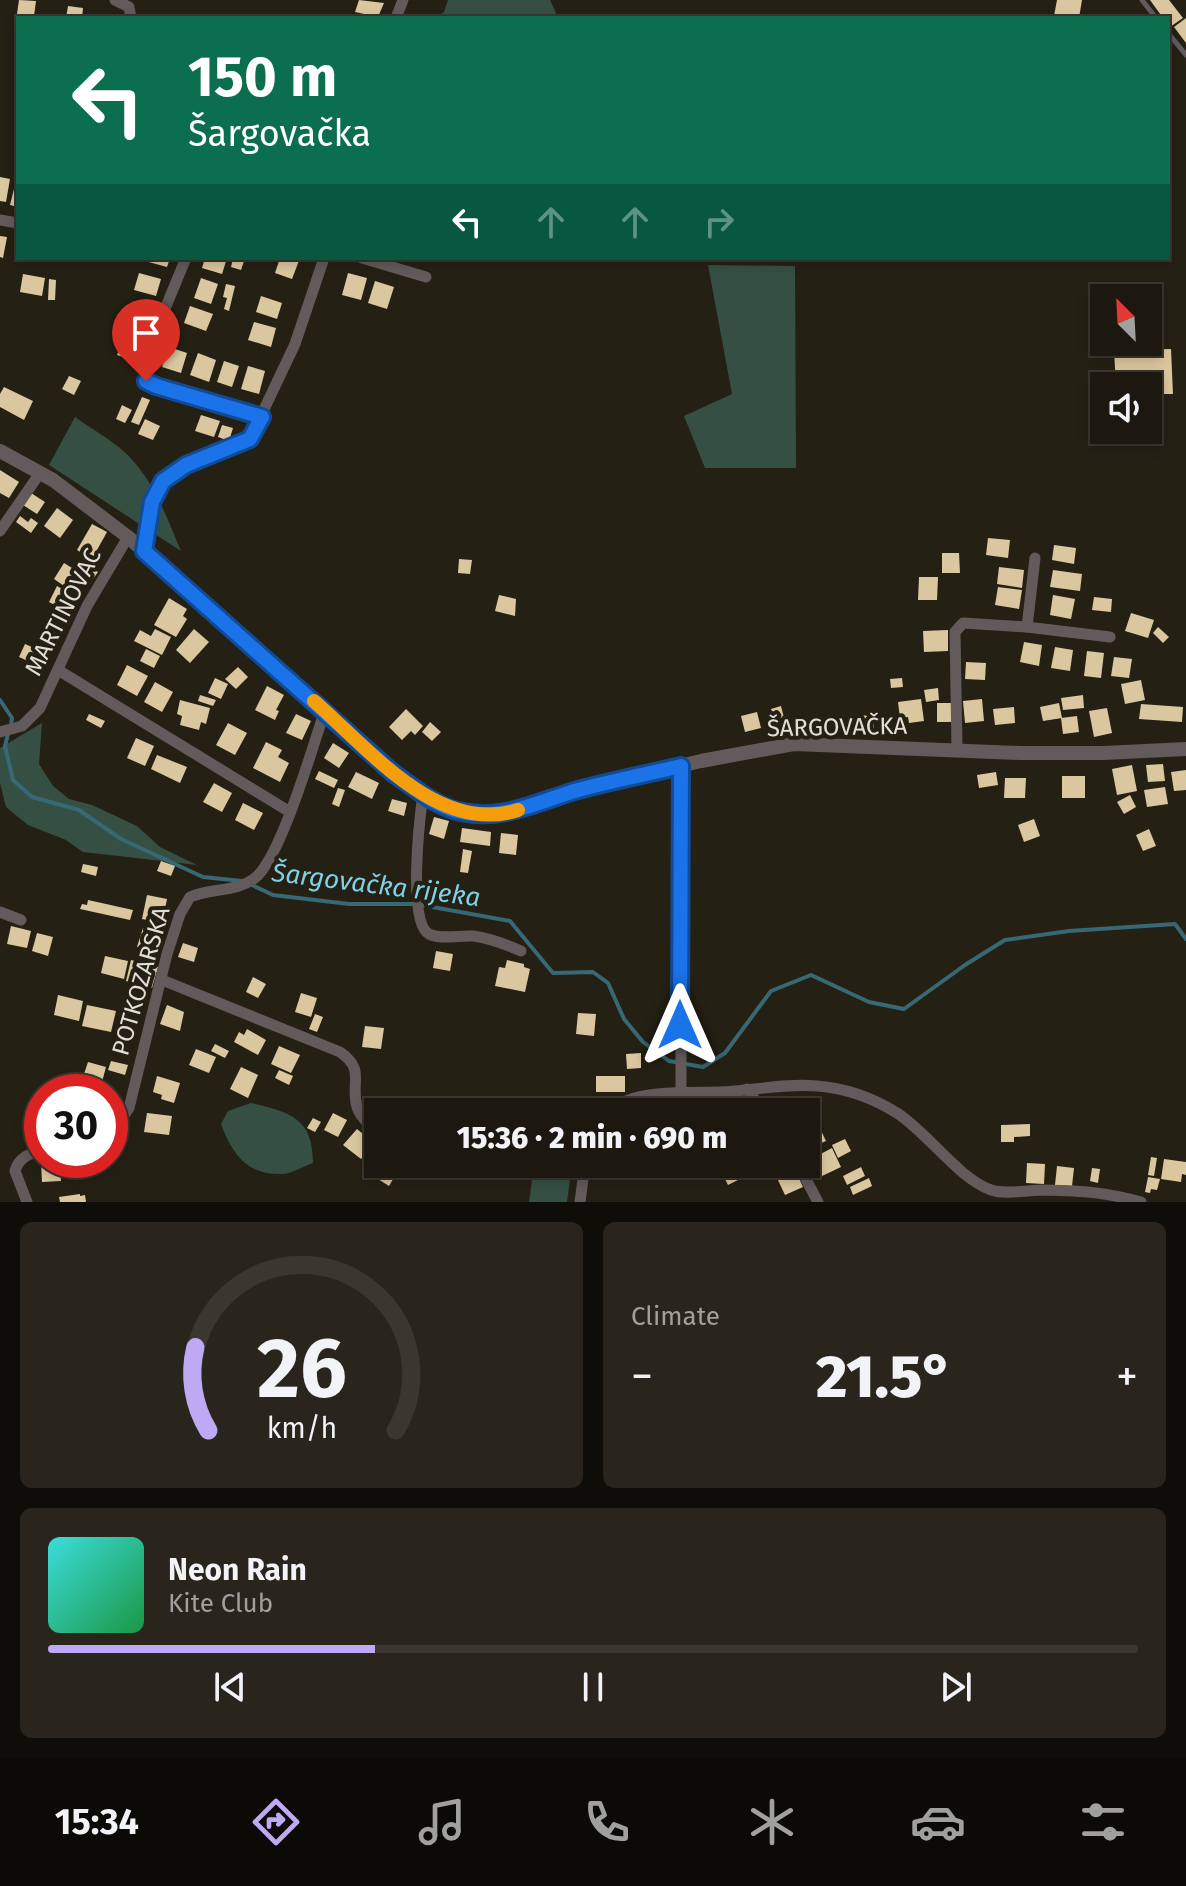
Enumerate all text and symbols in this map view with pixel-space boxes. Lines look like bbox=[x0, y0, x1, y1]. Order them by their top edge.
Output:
text: 150 m bbox=[188, 44, 337, 111]
icon: left bbox=[56, 48, 160, 152]
text: Šargovačka bbox=[188, 112, 371, 156]
icon: left bbox=[445, 200, 489, 244]
icon: ahead bbox=[529, 200, 573, 244]
icon: ahead bbox=[613, 200, 657, 244]
icon: right bbox=[697, 200, 741, 244]
north arrow bbox=[1090, 284, 1162, 356]
map controls bbox=[1090, 284, 1162, 444]
pin bbox=[112, 299, 180, 381]
icon: arrive bbox=[124, 311, 168, 355]
button: sound bbox=[1090, 372, 1162, 444]
street label: MARTINOVAC bbox=[19, 544, 107, 680]
street label: ŠARGOVAČKA bbox=[766, 711, 908, 742]
water label: Šargovačka rijeka bbox=[269, 856, 482, 913]
street label: POTKOZARSKA bbox=[106, 903, 176, 1059]
position arrow bbox=[638, 983, 722, 1067]
speed limit sign: 30 bbox=[24, 1074, 128, 1178]
text: 15:36 · 2 min · 690 m bbox=[457, 1120, 727, 1156]
text: Climate bbox=[631, 1301, 720, 1332]
text: 26 bbox=[257, 1319, 346, 1419]
text: 21.5° bbox=[816, 1341, 953, 1413]
text: − bbox=[631, 1350, 653, 1403]
text: + bbox=[1116, 1350, 1138, 1403]
text: km/h bbox=[266, 1411, 337, 1446]
text: Neon Rain bbox=[168, 1552, 307, 1588]
text: Kite Club bbox=[168, 1588, 273, 1619]
icon: previous bbox=[208, 1665, 252, 1709]
icon: pause bbox=[571, 1665, 615, 1709]
icon: next bbox=[934, 1665, 978, 1709]
icon: directions bbox=[248, 1794, 304, 1850]
icon: music bbox=[414, 1794, 470, 1850]
icon: phone bbox=[579, 1794, 635, 1850]
icon: climate bbox=[744, 1794, 800, 1850]
icon: car bbox=[910, 1794, 966, 1850]
icon: filters bbox=[1075, 1794, 1131, 1850]
text: 15:34 bbox=[55, 1800, 139, 1844]

